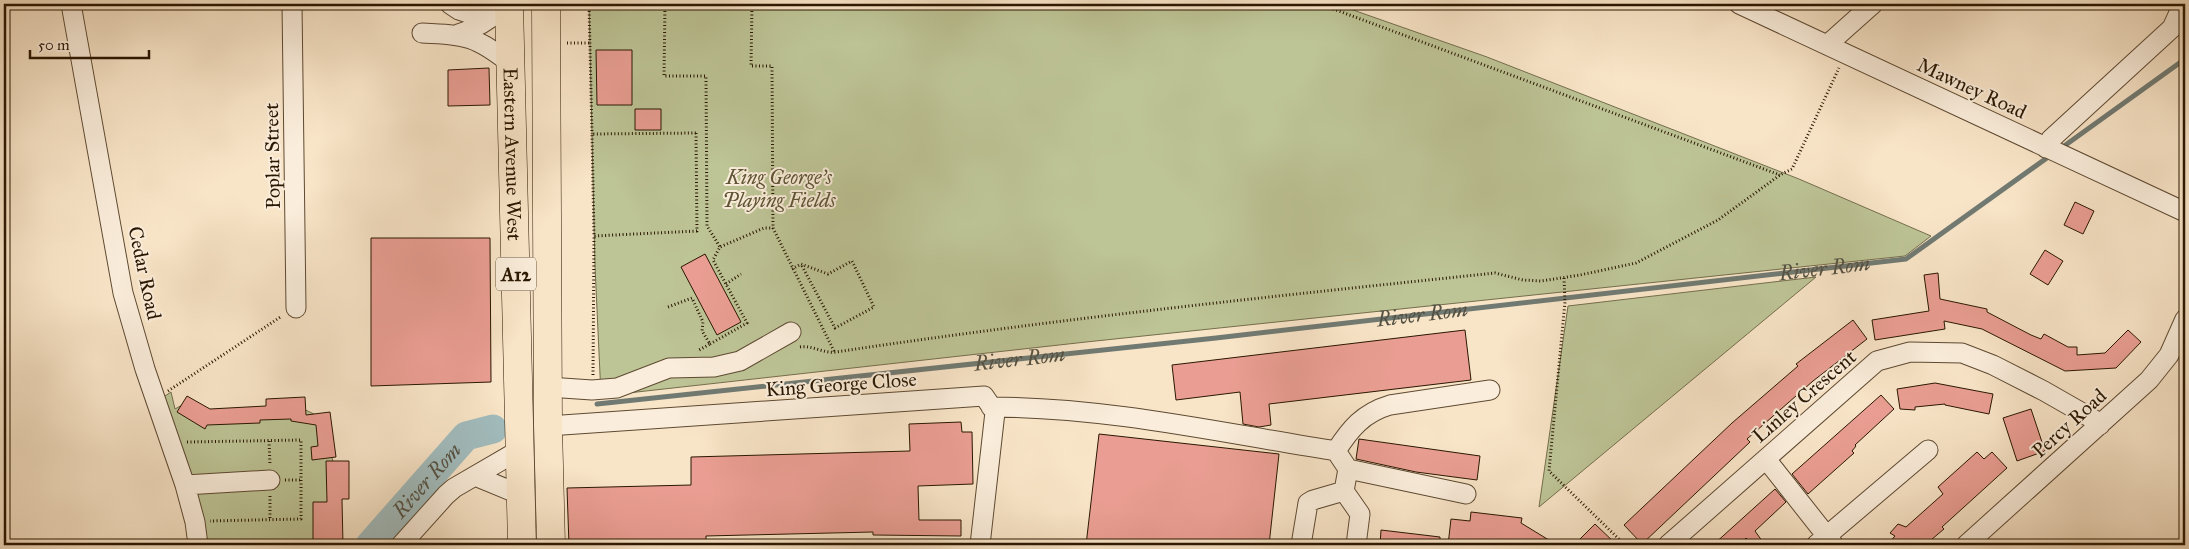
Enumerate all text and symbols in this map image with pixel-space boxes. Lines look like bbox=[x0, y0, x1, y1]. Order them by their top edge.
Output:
scale bar bbox=[30, 28, 149, 60]
text: 50 m bbox=[38, 36, 70, 54]
street label: Mawney Road bbox=[1914, 52, 2030, 124]
street label: Eastern Avenue West bbox=[499, 67, 527, 241]
street label: Poplar Street bbox=[259, 103, 285, 209]
park label: King George's Playing Fields bbox=[723, 165, 837, 212]
street label: Cedar Road bbox=[123, 224, 167, 322]
water label: River Rom bbox=[1777, 250, 1872, 287]
road number: A12 bbox=[496, 258, 536, 290]
water label: River Rom bbox=[1374, 296, 1469, 333]
water label: River Rom bbox=[972, 341, 1067, 377]
street label: Linley Crescent bbox=[1747, 344, 1861, 448]
street label: King George Close bbox=[765, 367, 917, 402]
street label: Percy Road bbox=[2027, 383, 2111, 463]
water label: River Rom bbox=[386, 437, 467, 524]

